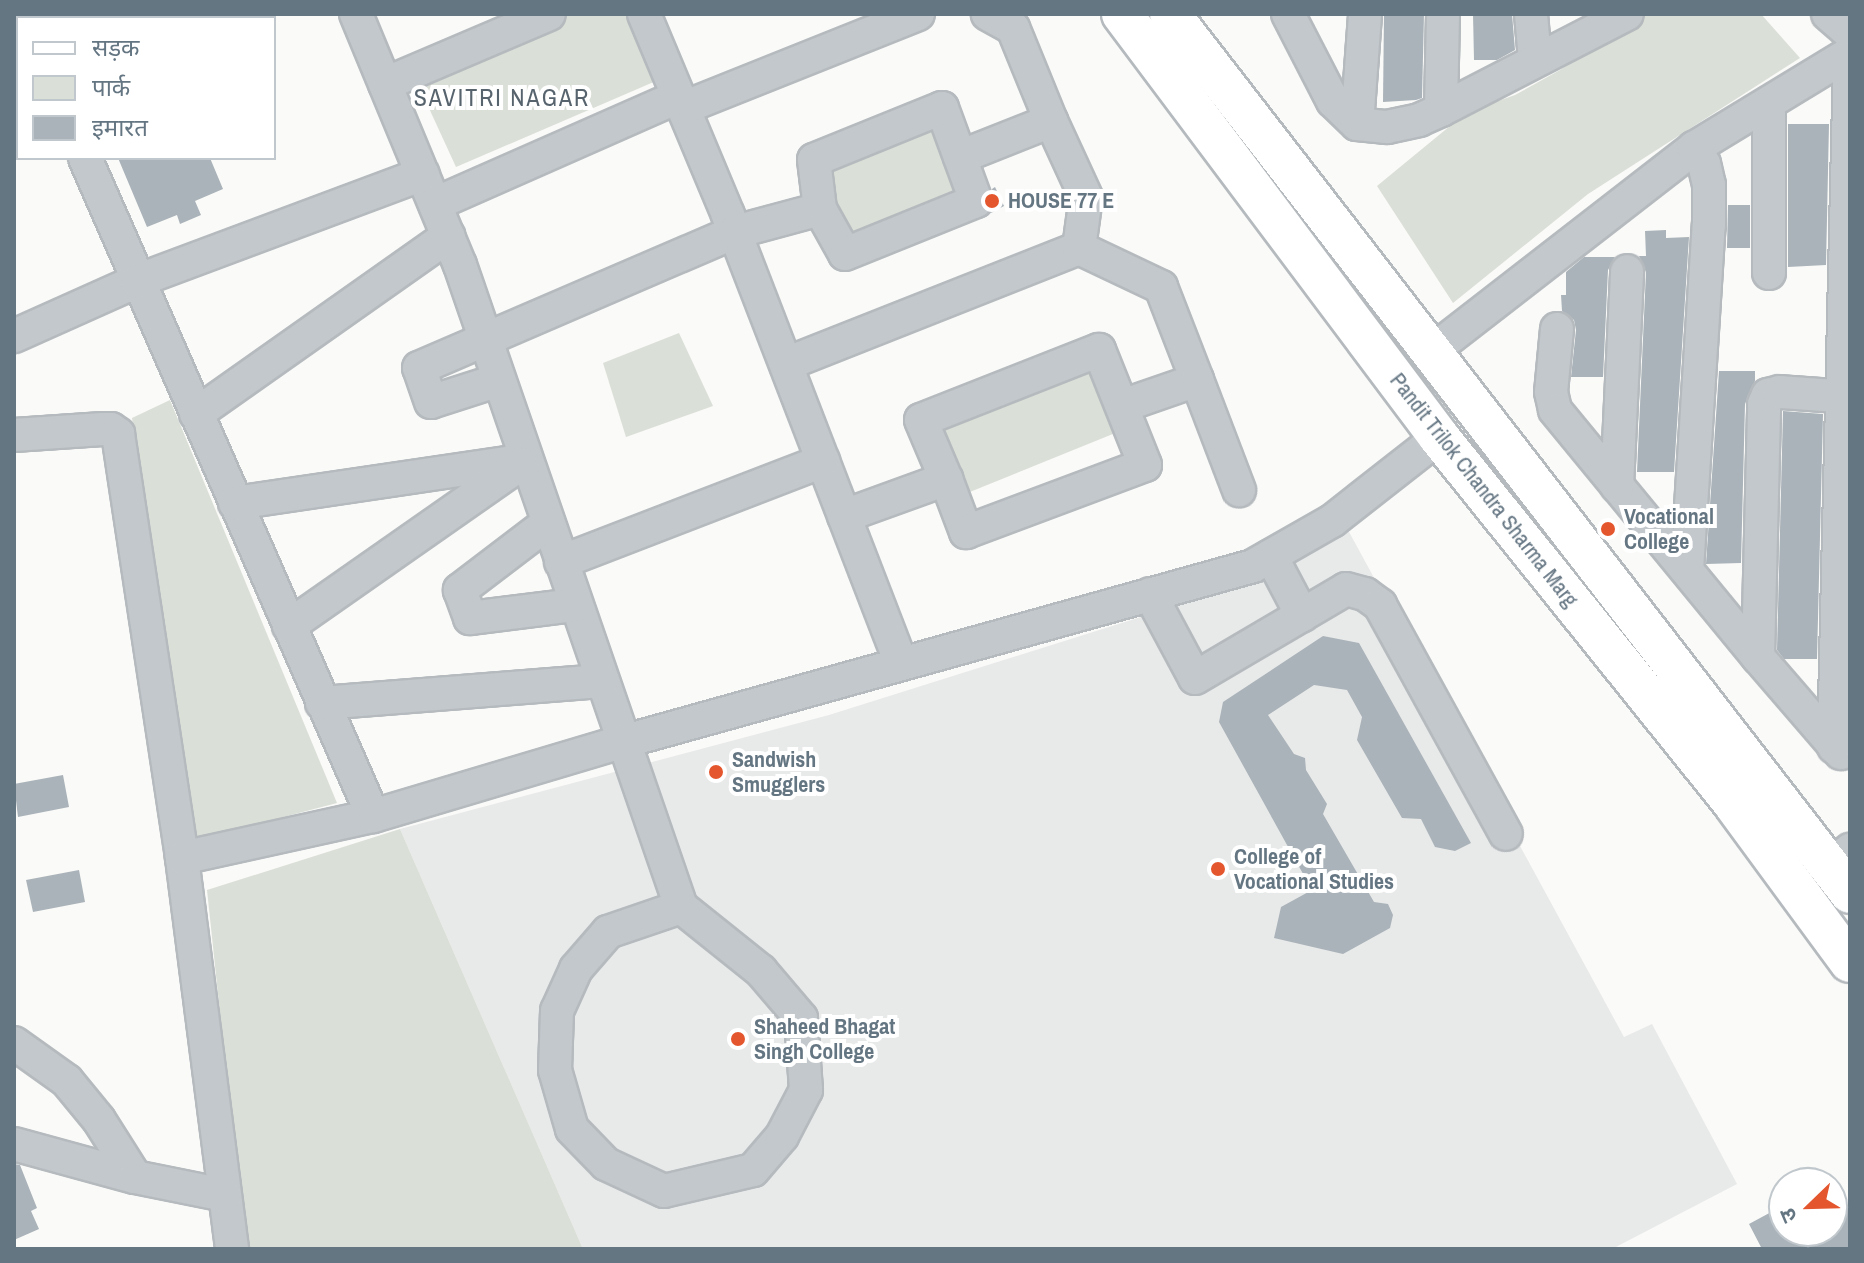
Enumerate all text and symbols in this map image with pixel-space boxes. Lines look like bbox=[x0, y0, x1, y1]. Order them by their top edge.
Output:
legend bbox=[16, 16, 276, 160]
text: सड़क bbox=[92, 31, 140, 63]
text: पार्क bbox=[92, 71, 130, 103]
district label: SAVITRI NAGAR bbox=[414, 84, 590, 112]
text: इमारत bbox=[92, 111, 148, 143]
place label: HOUSE 77 E bbox=[1008, 188, 1114, 214]
marker: HOUSE 77 E bbox=[983, 192, 1001, 210]
street label: Pandit Trilok Chandra Sharma Marg bbox=[1384, 368, 1584, 612]
place label: Vocational College bbox=[1624, 503, 1714, 554]
marker: Vocational College bbox=[1599, 520, 1617, 538]
place label: Sandwish Smugglers bbox=[732, 746, 825, 798]
marker: Sandwish Smugglers bbox=[707, 763, 725, 781]
place label: College of Vocational Studies bbox=[1234, 843, 1394, 894]
marker: College of Vocational Studies bbox=[1209, 860, 1227, 878]
place label: Shaheed Bhagat Singh College bbox=[754, 1013, 895, 1064]
marker: Shaheed Bhagat Singh College bbox=[729, 1030, 747, 1048]
north arrow bbox=[1768, 1167, 1848, 1247]
text: उ bbox=[1771, 1204, 1804, 1227]

